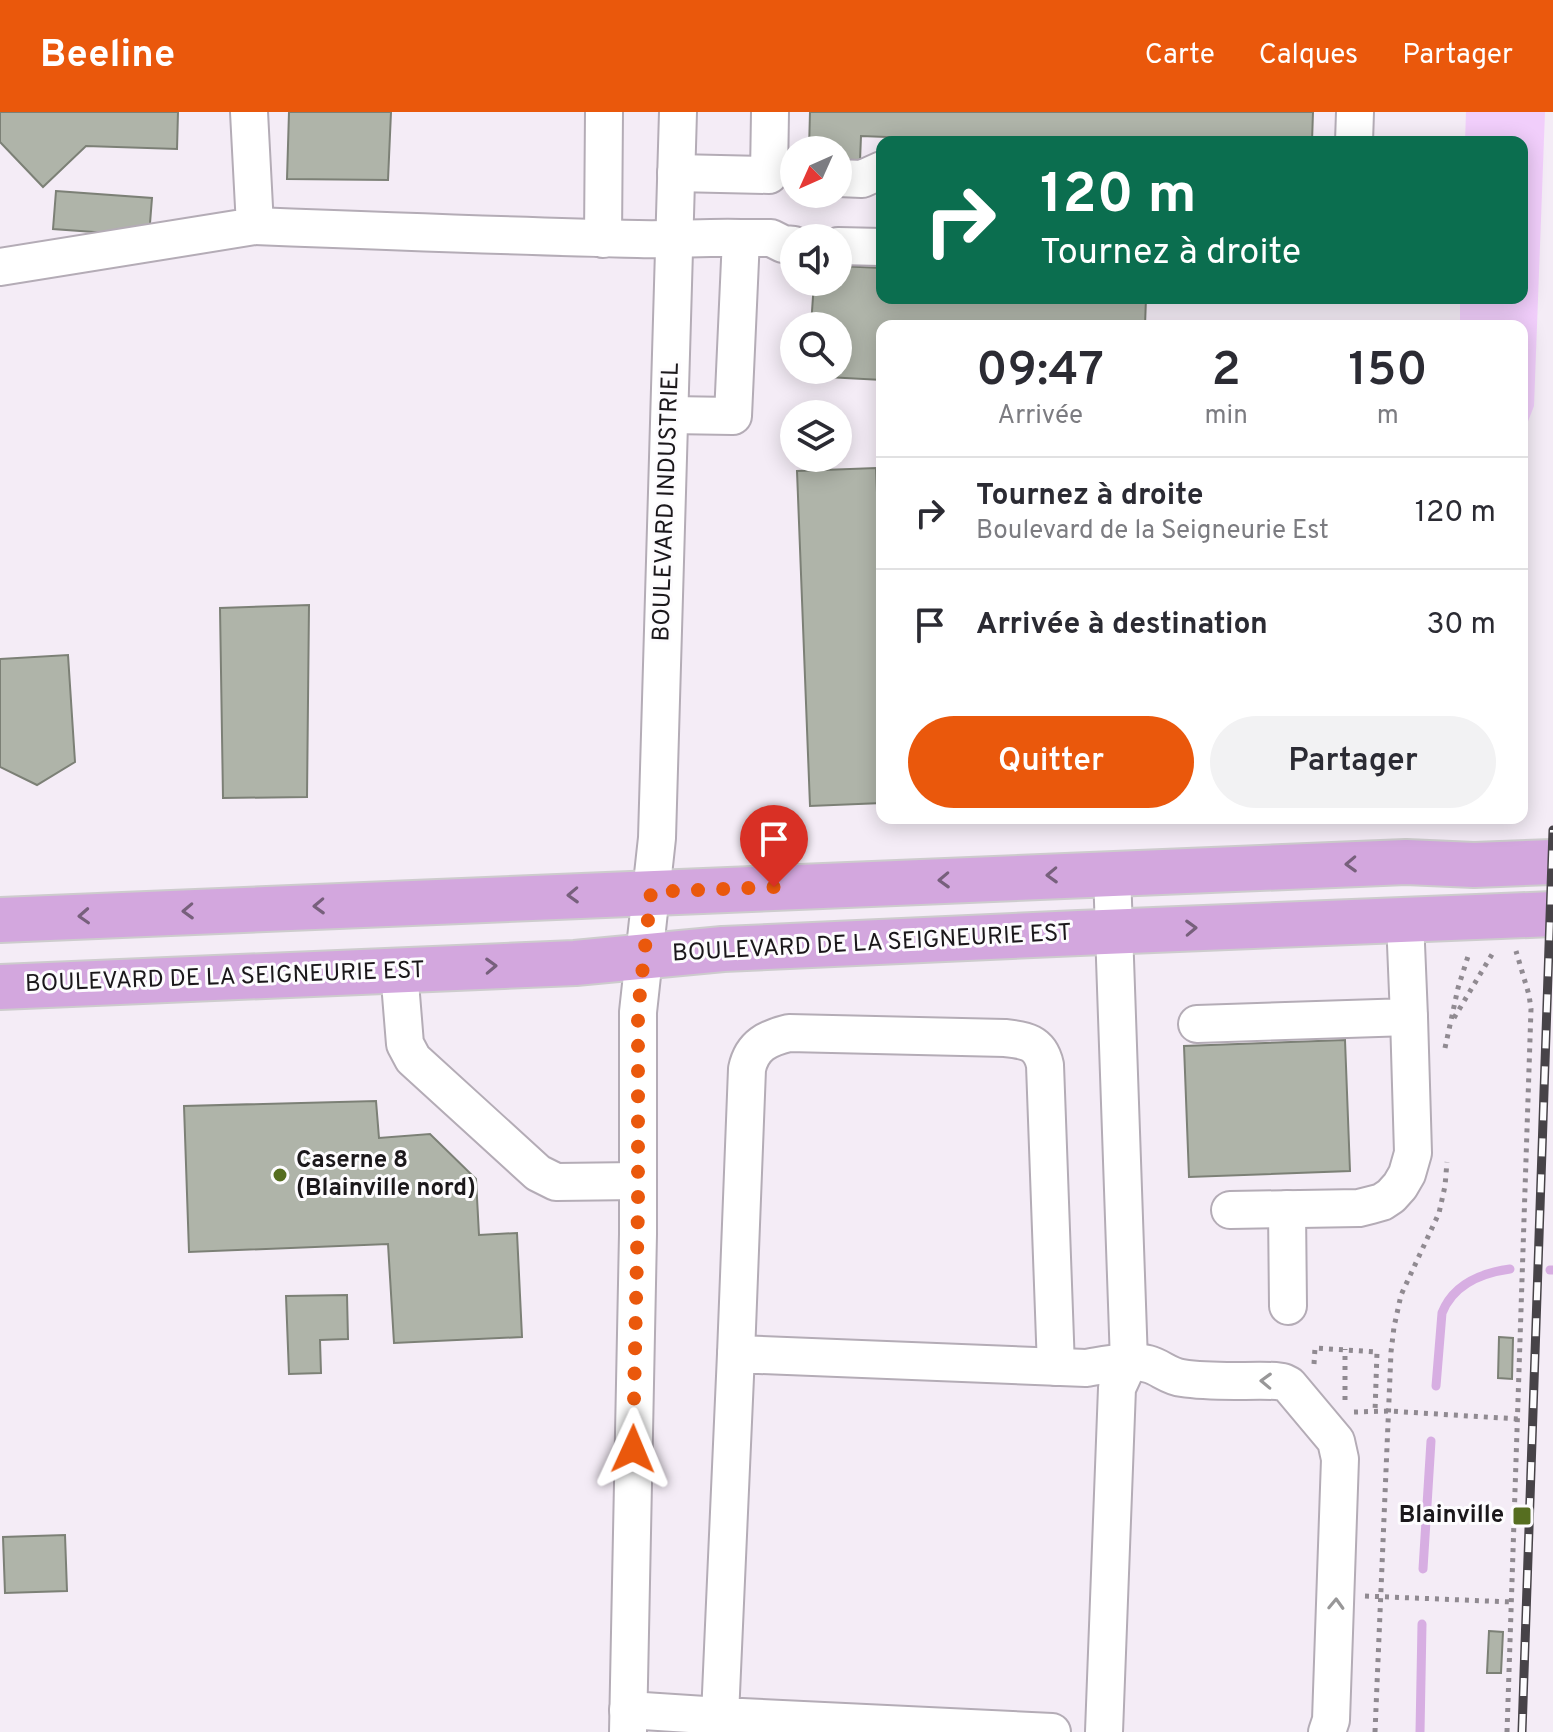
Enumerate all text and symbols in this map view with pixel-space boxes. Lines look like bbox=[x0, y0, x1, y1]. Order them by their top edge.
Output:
text: Beeline bbox=[40, 32, 175, 81]
text: Carte bbox=[1145, 38, 1215, 74]
text: Calques bbox=[1259, 38, 1358, 74]
text: Partager bbox=[1402, 38, 1513, 74]
north arrow bbox=[780, 136, 852, 208]
map controls bbox=[780, 136, 852, 472]
text: 120 m bbox=[1040, 162, 1197, 232]
icon: right bbox=[908, 168, 1012, 272]
button: sound bbox=[780, 224, 852, 296]
text: Tournez à droite bbox=[1040, 231, 1301, 277]
button: search bbox=[780, 312, 852, 384]
text: 09:47 bbox=[976, 342, 1104, 402]
text: 2 bbox=[1211, 342, 1241, 402]
text: 150 bbox=[1348, 342, 1428, 402]
street label: BOULEVARD INDUSTRIEL bbox=[647, 362, 687, 642]
button: layers bbox=[780, 400, 852, 472]
text: Arrivée bbox=[998, 400, 1083, 433]
text: min bbox=[1205, 400, 1248, 433]
text: m bbox=[1377, 400, 1399, 433]
text: Tournez à droite bbox=[976, 478, 1204, 515]
icon: right bbox=[908, 491, 952, 535]
text: 120 m bbox=[1415, 495, 1496, 532]
text: Boulevard de la Seigneurie Est bbox=[976, 515, 1329, 548]
icon: arrive bbox=[908, 603, 952, 647]
text: Arrivée à destination bbox=[976, 607, 1268, 644]
text: 30 m bbox=[1427, 607, 1496, 644]
button: Quitter bbox=[908, 716, 1194, 808]
button: Partager bbox=[1210, 716, 1496, 808]
pin bbox=[740, 805, 808, 887]
icon: arrive bbox=[752, 817, 796, 861]
one-way arrow bbox=[1344, 856, 1357, 873]
one-way arrow bbox=[1045, 867, 1058, 884]
one-way arrow bbox=[937, 871, 950, 888]
one-way arrow bbox=[566, 887, 579, 904]
one-way arrow bbox=[312, 897, 325, 914]
one-way arrow bbox=[181, 903, 194, 920]
one-way arrow bbox=[77, 907, 90, 924]
street label: BOULEVARD DE LA SEIGNEURIE EST bbox=[672, 919, 1072, 969]
one-way arrow bbox=[1185, 920, 1198, 937]
street label: BOULEVARD DE LA SEIGNEURIE EST bbox=[25, 956, 425, 1000]
one-way arrow bbox=[485, 958, 498, 975]
place label: Caserne 8 (Blainville nord) bbox=[296, 1146, 476, 1204]
marker: Caserne 8 (Blainville nord) bbox=[271, 1166, 289, 1184]
one-way arrow bbox=[1259, 1373, 1272, 1390]
position arrow bbox=[591, 1407, 675, 1491]
place label: Blainville bbox=[1399, 1501, 1504, 1531]
marker: Blainville bbox=[1511, 1505, 1533, 1527]
one-way arrow bbox=[1327, 1597, 1344, 1610]

